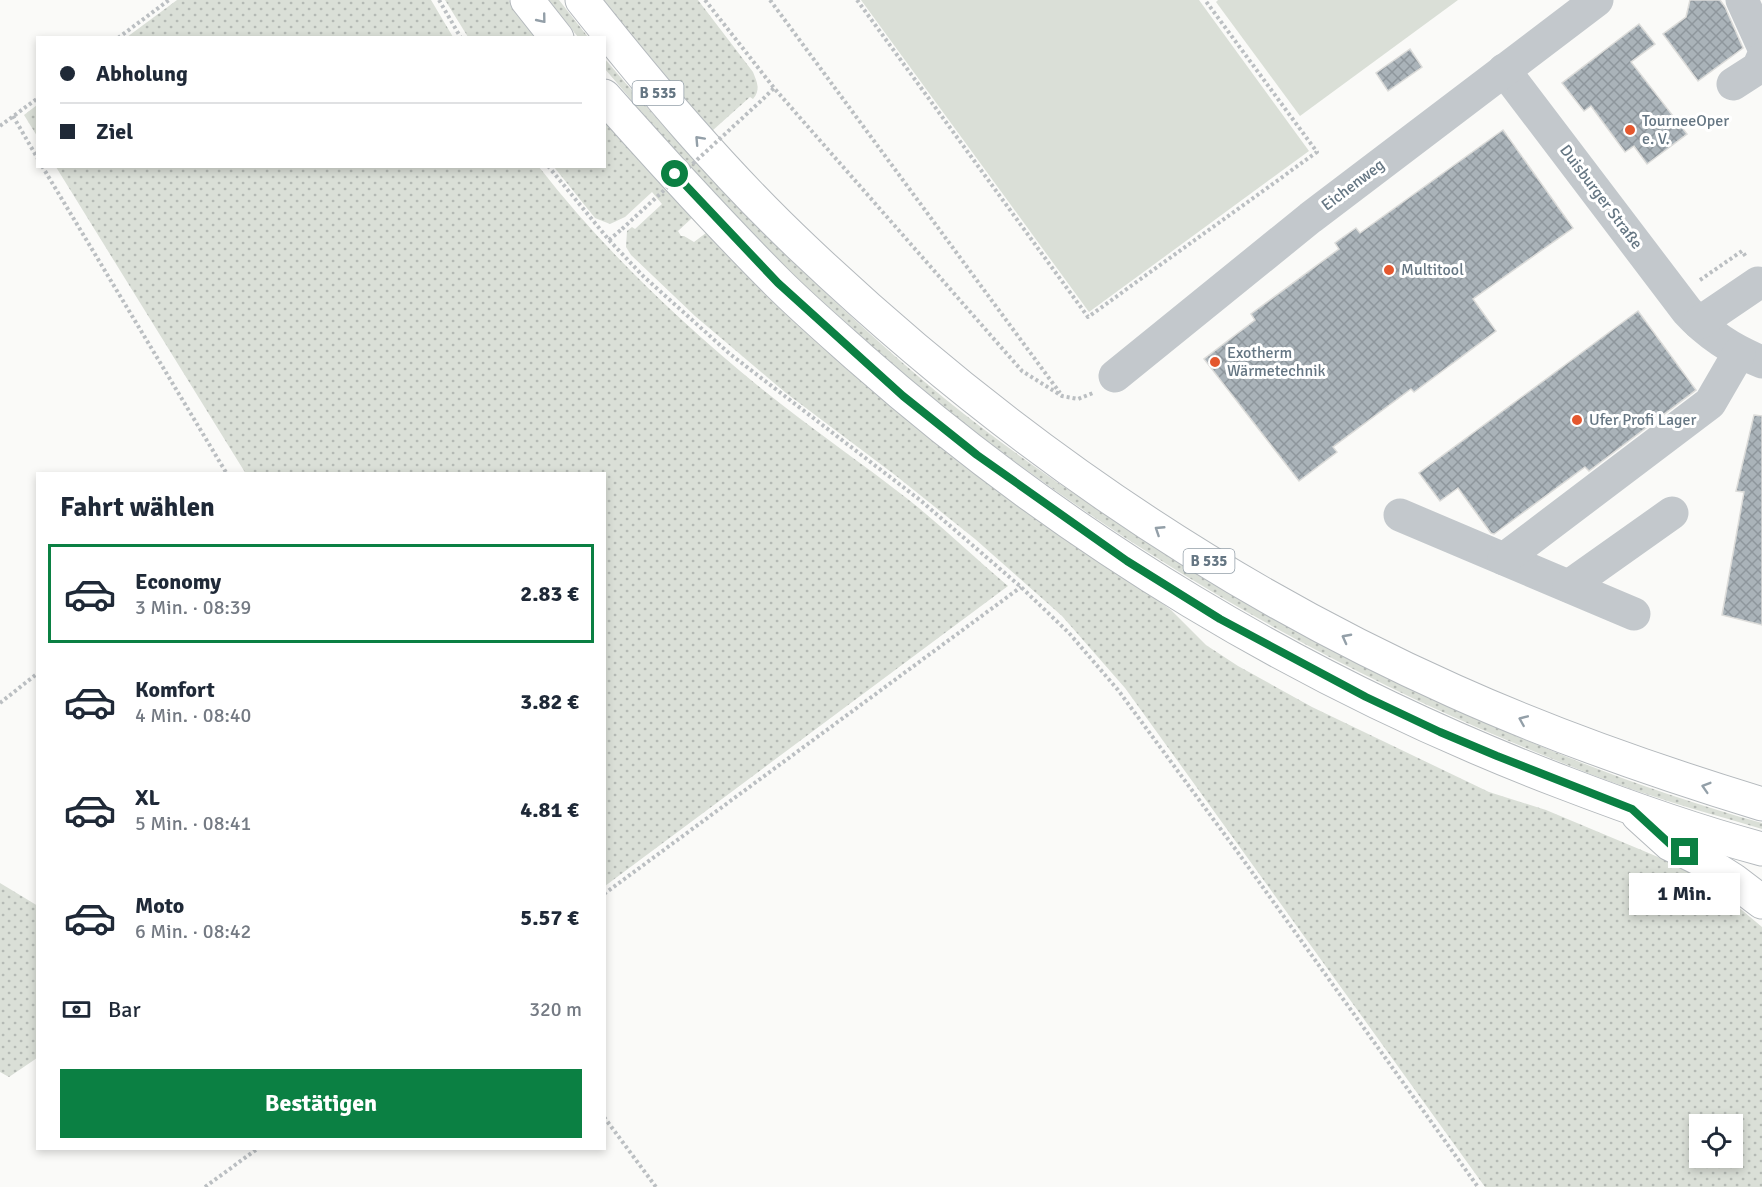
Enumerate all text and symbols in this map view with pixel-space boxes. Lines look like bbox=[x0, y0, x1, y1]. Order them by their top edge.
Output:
one-way arrow bbox=[535, 12, 546, 23]
text: Abholung bbox=[96, 60, 188, 87]
road number: B 535 bbox=[632, 81, 684, 105]
place label: TourneeOper e. V. bbox=[1642, 111, 1729, 149]
text: Ziel bbox=[96, 118, 133, 145]
marker: TourneeOper e. V. bbox=[1623, 123, 1637, 137]
one-way arrow bbox=[695, 136, 706, 147]
street label: Duisburger Straße bbox=[1555, 141, 1647, 253]
street label: Eichenweg bbox=[1317, 155, 1389, 215]
route start bbox=[661, 160, 688, 187]
place label: Multitool bbox=[1401, 260, 1464, 280]
marker: Multitool bbox=[1382, 263, 1396, 277]
place label: Exotherm Wärmetechnik bbox=[1227, 343, 1326, 381]
marker: Exotherm Wärmetechnik bbox=[1208, 355, 1222, 369]
place label: Ufer Profi Lager bbox=[1589, 410, 1696, 430]
marker: Ufer Profi Lager bbox=[1570, 413, 1584, 427]
text: Fahrt wählen bbox=[60, 491, 215, 524]
one-way arrow bbox=[1155, 526, 1166, 537]
road number: B 535 bbox=[1184, 549, 1234, 573]
icon: car bbox=[63, 567, 117, 621]
text: Economy bbox=[135, 568, 221, 595]
text: 2.83 € bbox=[520, 580, 579, 607]
text: 3 Min. · 08:39 bbox=[135, 595, 251, 620]
one-way arrow bbox=[1341, 634, 1352, 646]
icon: car bbox=[63, 675, 117, 729]
text: Komfort bbox=[135, 676, 215, 703]
text: 3.82 € bbox=[520, 688, 579, 715]
text: 4 Min. · 08:40 bbox=[135, 703, 251, 728]
one-way arrow bbox=[1518, 716, 1529, 728]
one-way arrow bbox=[1701, 782, 1712, 794]
icon: car bbox=[63, 783, 117, 837]
text: XL bbox=[135, 784, 160, 811]
text: 4.81 € bbox=[520, 796, 579, 823]
text: 5 Min. · 08:41 bbox=[135, 811, 251, 836]
route end bbox=[1671, 838, 1698, 865]
callout: 1 Min. bbox=[1630, 873, 1740, 915]
text: 1 Min. bbox=[1657, 881, 1712, 906]
icon: car bbox=[63, 891, 117, 945]
text: Moto bbox=[135, 892, 184, 919]
text: 5.57 € bbox=[520, 904, 579, 931]
text: 6 Min. · 08:42 bbox=[135, 919, 251, 944]
icon: cash bbox=[60, 993, 93, 1026]
text: Bar bbox=[108, 996, 141, 1023]
text: 320 m bbox=[529, 997, 582, 1022]
button: Bestätigen bbox=[60, 1069, 582, 1138]
map controls bbox=[1689, 1114, 1743, 1168]
button: locate bbox=[1689, 1114, 1743, 1168]

